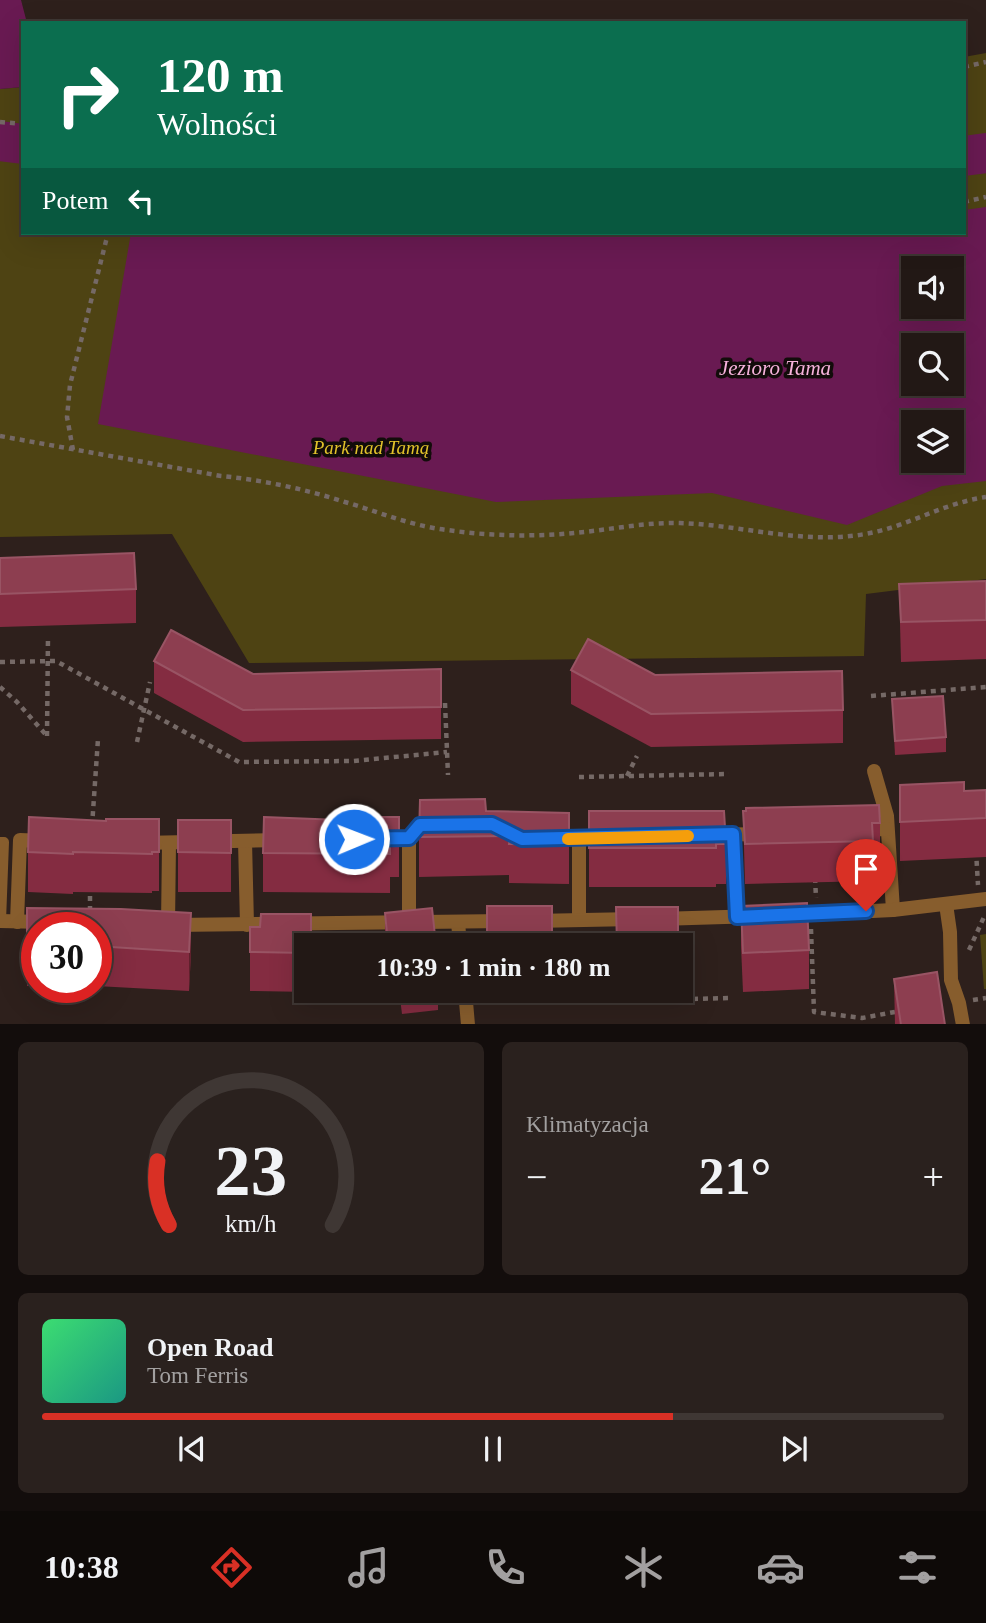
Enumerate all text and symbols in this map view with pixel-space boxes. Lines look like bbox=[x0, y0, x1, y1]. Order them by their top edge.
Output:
text: 120 m bbox=[157, 48, 284, 103]
icon: right bbox=[42, 49, 133, 140]
text: Wolności bbox=[157, 106, 277, 142]
icon: left bbox=[122, 182, 160, 220]
text: Potem bbox=[42, 186, 108, 215]
map controls bbox=[901, 256, 964, 473]
button: sound bbox=[901, 256, 964, 319]
button: search bbox=[901, 333, 964, 396]
water label: Jezioro Tama bbox=[719, 356, 831, 380]
button: layers bbox=[901, 410, 964, 473]
park label: Park nad Tamą bbox=[312, 437, 429, 458]
position arrow bbox=[317, 802, 391, 876]
pin bbox=[836, 839, 896, 911]
icon: arrive bbox=[847, 850, 885, 888]
speed limit sign: 30 bbox=[21, 912, 112, 1003]
text: 10:39 · 1 min · 180 m bbox=[377, 953, 611, 982]
text: Klimatyzacja bbox=[526, 1112, 649, 1137]
text: 23 bbox=[215, 1130, 287, 1211]
text: 21° bbox=[699, 1148, 771, 1205]
text: − bbox=[526, 1156, 547, 1198]
text: + bbox=[923, 1156, 944, 1198]
text: km/h bbox=[225, 1209, 277, 1236]
text: Open Road bbox=[147, 1333, 273, 1362]
text: Tom Ferris bbox=[147, 1363, 248, 1388]
icon: previous bbox=[173, 1430, 211, 1468]
icon: pause bbox=[474, 1430, 512, 1468]
icon: next bbox=[775, 1430, 813, 1468]
icon: directions bbox=[207, 1543, 256, 1592]
icon: music bbox=[344, 1543, 393, 1592]
icon: phone bbox=[481, 1543, 530, 1592]
icon: climate bbox=[619, 1543, 668, 1592]
icon: car bbox=[756, 1543, 805, 1592]
icon: filters bbox=[893, 1543, 942, 1592]
text: 10:38 bbox=[44, 1549, 119, 1585]

